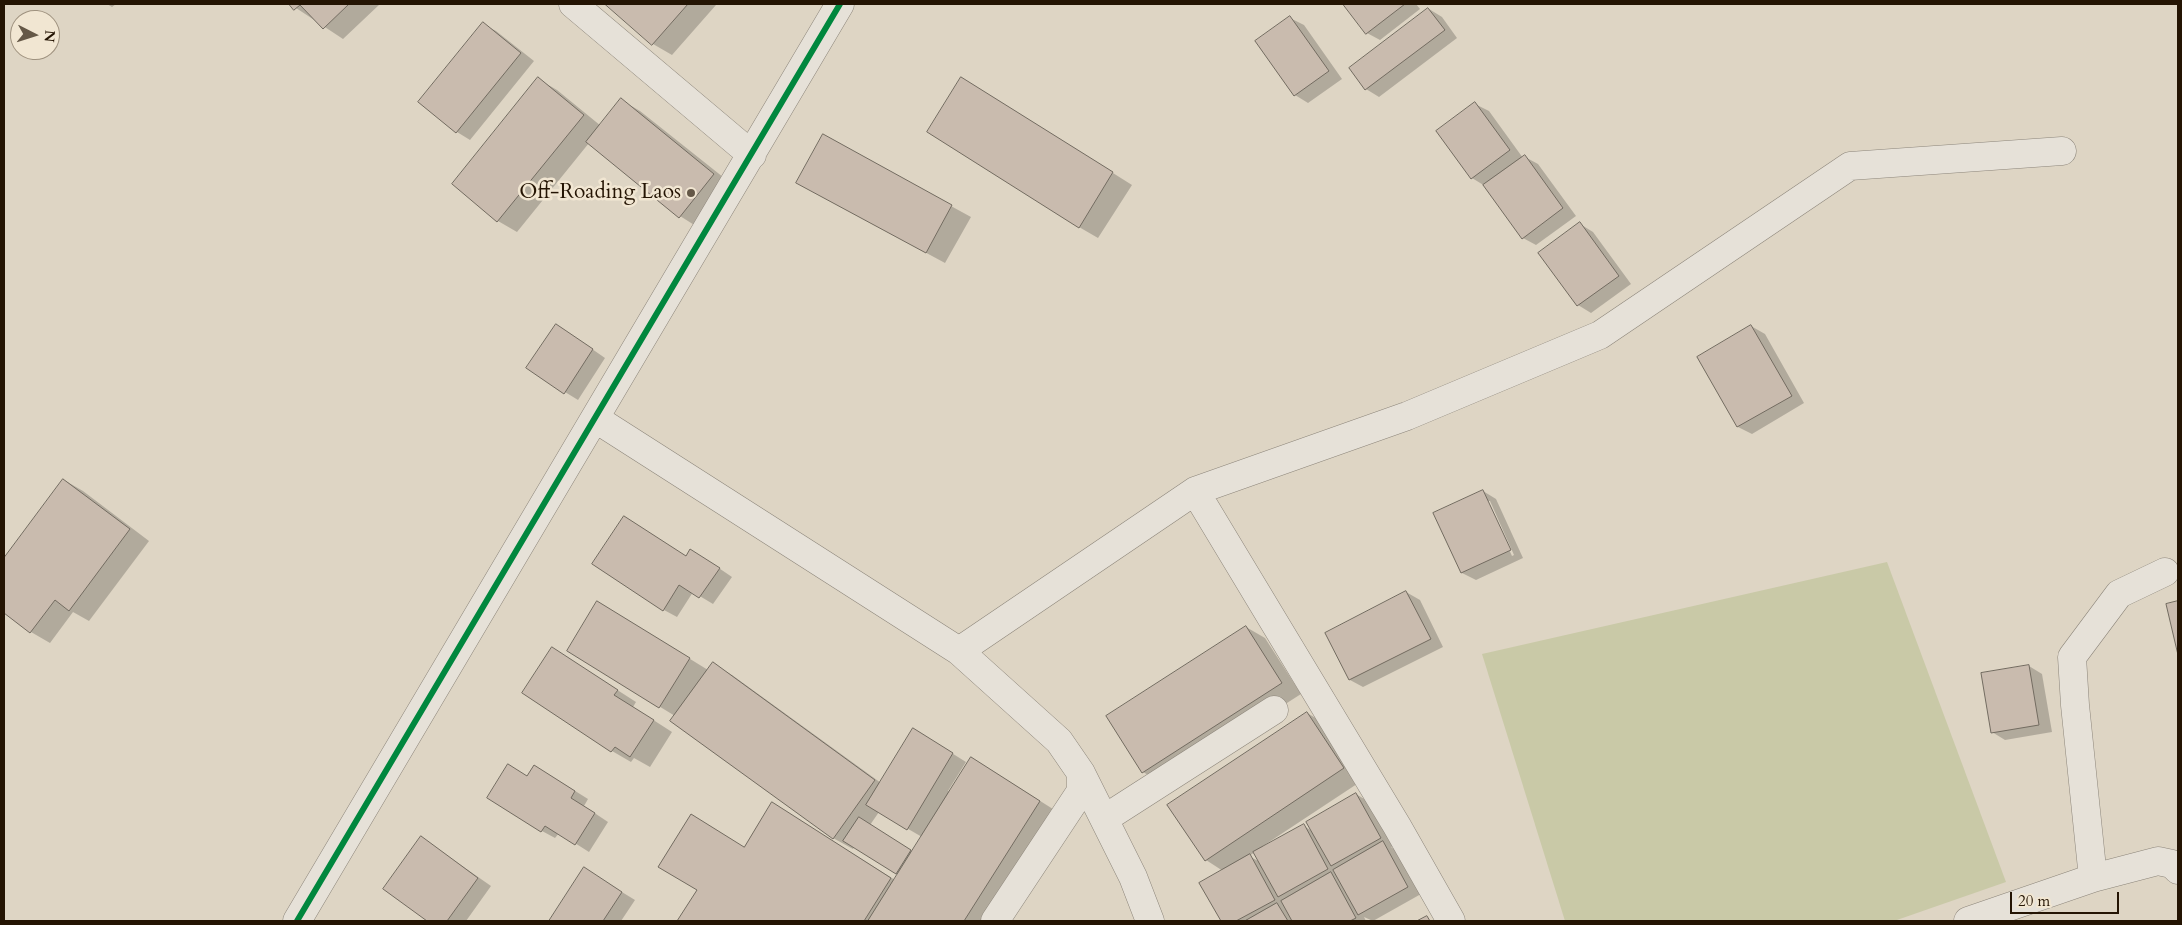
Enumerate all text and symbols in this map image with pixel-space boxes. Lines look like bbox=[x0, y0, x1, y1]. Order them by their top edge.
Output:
north arrow bbox=[10, 10, 60, 60]
text: N bbox=[39, 29, 59, 43]
place label: Off-Roading Laos bbox=[519, 180, 681, 206]
marker: Off-Roading Laos bbox=[685, 187, 697, 199]
scale bar bbox=[2012, 882, 2121, 914]
text: 20 m bbox=[2018, 891, 2050, 911]

